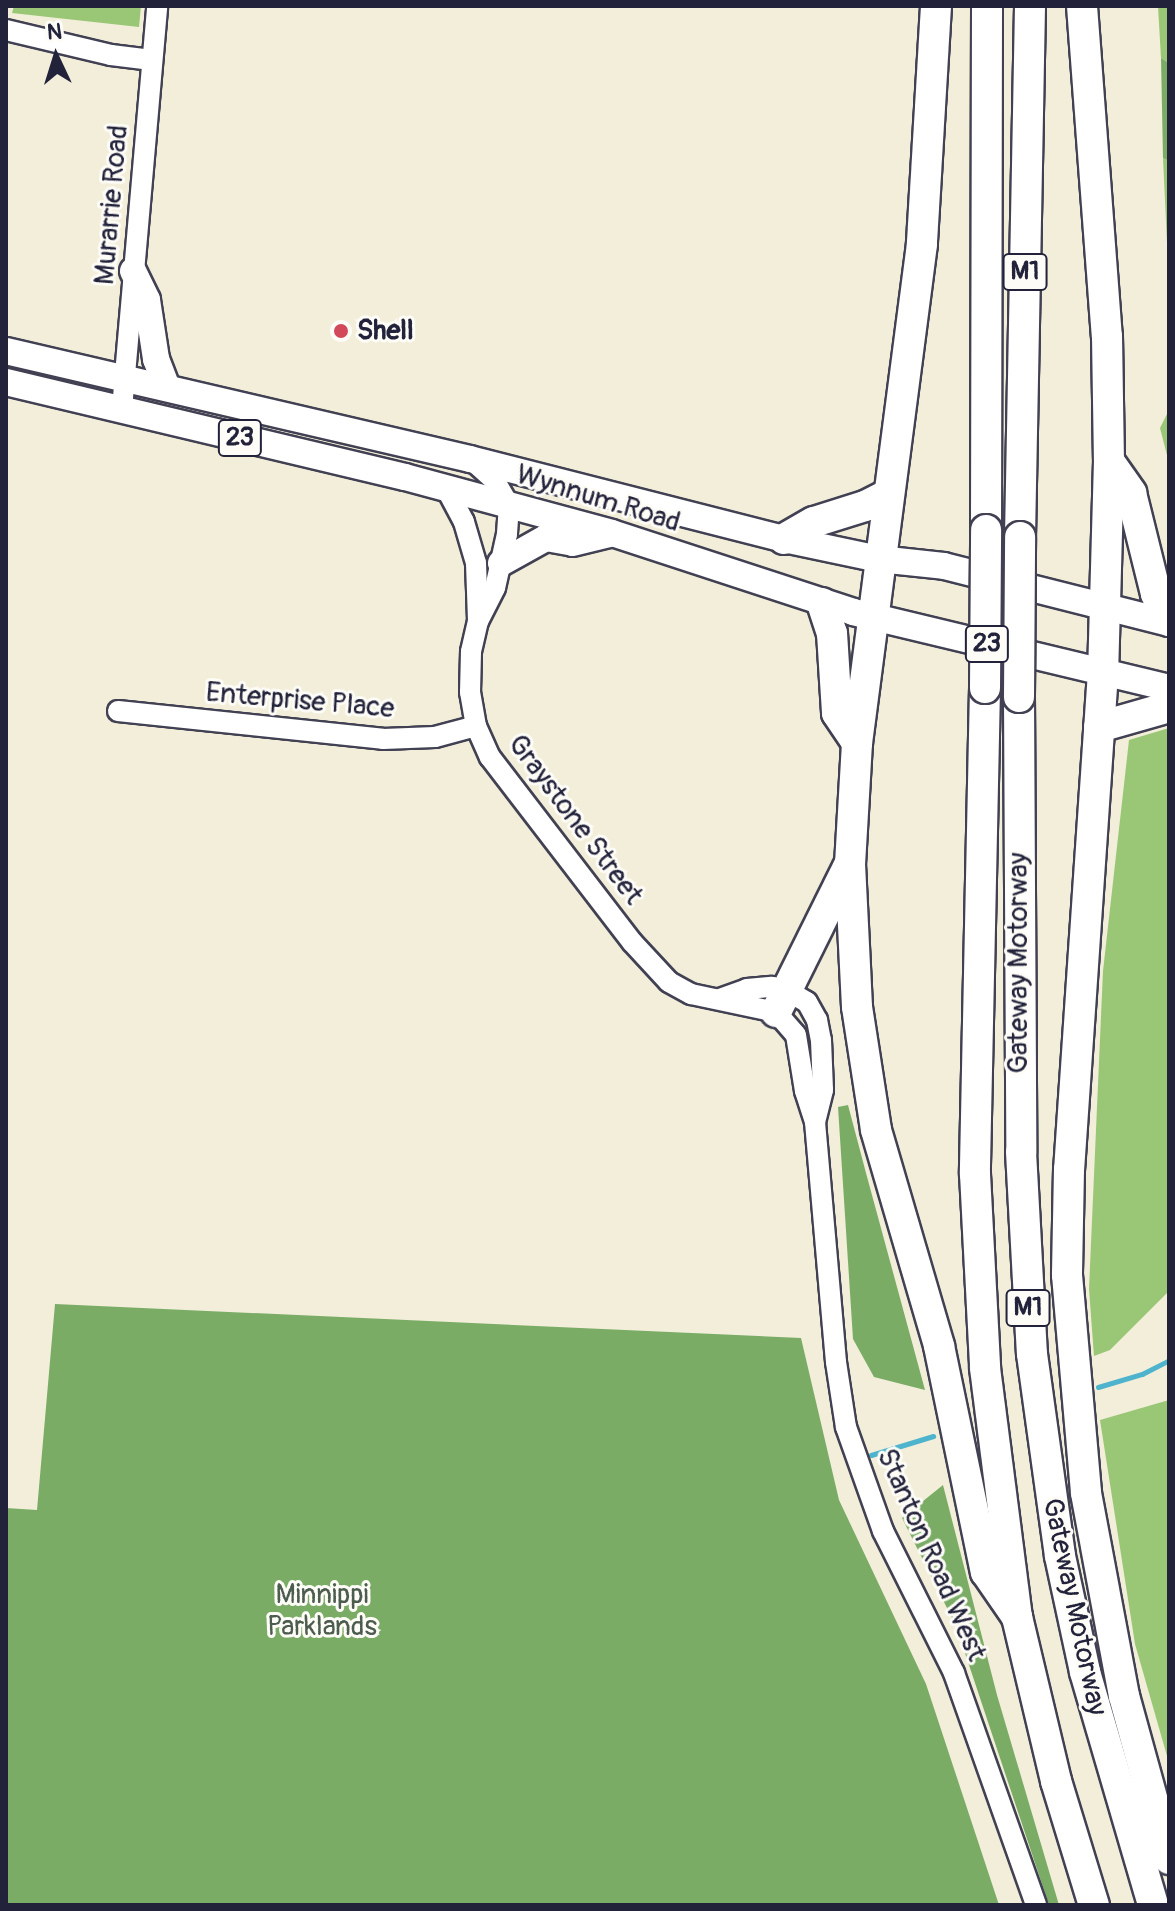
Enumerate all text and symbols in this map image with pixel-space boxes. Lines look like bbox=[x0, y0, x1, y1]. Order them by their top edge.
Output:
north arrow bbox=[16, 16, 96, 96]
text: N bbox=[46, 18, 63, 47]
street label: Murarrie Road bbox=[88, 124, 136, 286]
road number: M1 bbox=[1001, 250, 1049, 294]
place label: Shell bbox=[357, 314, 414, 348]
marker: Shell bbox=[332, 322, 350, 340]
road number: 23 bbox=[216, 416, 264, 460]
street label: Wynnum Road bbox=[512, 458, 684, 540]
road number: 23 bbox=[963, 622, 1011, 666]
street label: Enterprise Place bbox=[204, 676, 396, 726]
street label: Graystone Street bbox=[500, 729, 650, 911]
street label: Gateway Motorway bbox=[1002, 852, 1036, 1074]
road number: M1 bbox=[1004, 1286, 1052, 1330]
street label: Stanton Road West bbox=[869, 1444, 993, 1666]
street label: Gateway Motorway bbox=[1035, 1495, 1113, 1719]
park label: Minnippi Parklands bbox=[267, 1578, 377, 1644]

